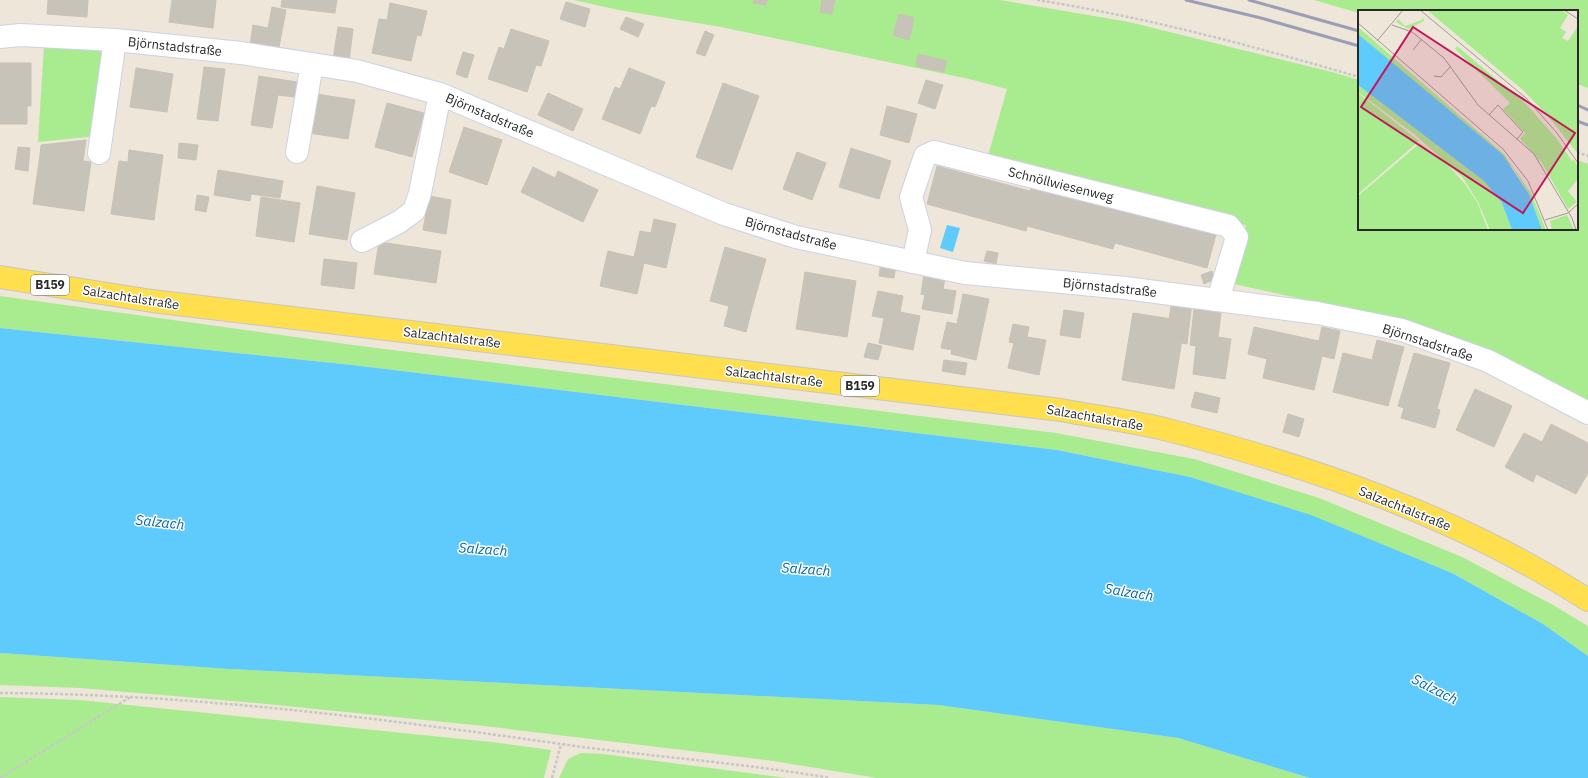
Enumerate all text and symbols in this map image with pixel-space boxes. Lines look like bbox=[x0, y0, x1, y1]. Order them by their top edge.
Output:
inset map bbox=[1358, 10, 1578, 230]
street label: Björnstadstraße bbox=[127, 33, 223, 60]
street label: Björnstadstraße bbox=[443, 89, 537, 142]
street label: Schnöllwiesenweg bbox=[1006, 163, 1116, 206]
street label: Björnstadstraße bbox=[743, 213, 839, 254]
street label: Björnstadstraße bbox=[1062, 274, 1158, 301]
road number: B159 bbox=[31, 275, 69, 295]
street label: Salzachtalstraße bbox=[81, 281, 181, 314]
street label: Björnstadstraße bbox=[1380, 320, 1475, 365]
street label: Salzachtalstraße bbox=[402, 323, 502, 352]
street label: Salzachtalstraße bbox=[724, 362, 824, 391]
road number: B159 bbox=[841, 376, 879, 396]
street label: Salzachtalstraße bbox=[1045, 401, 1145, 434]
street label: Salzachtalstraße bbox=[1356, 482, 1453, 535]
water label: Salzach bbox=[135, 510, 185, 534]
water label: Salzach bbox=[458, 538, 508, 560]
water label: Salzach bbox=[781, 558, 831, 580]
water label: Salzach bbox=[1103, 579, 1155, 605]
water label: Salzach bbox=[1409, 670, 1461, 708]

